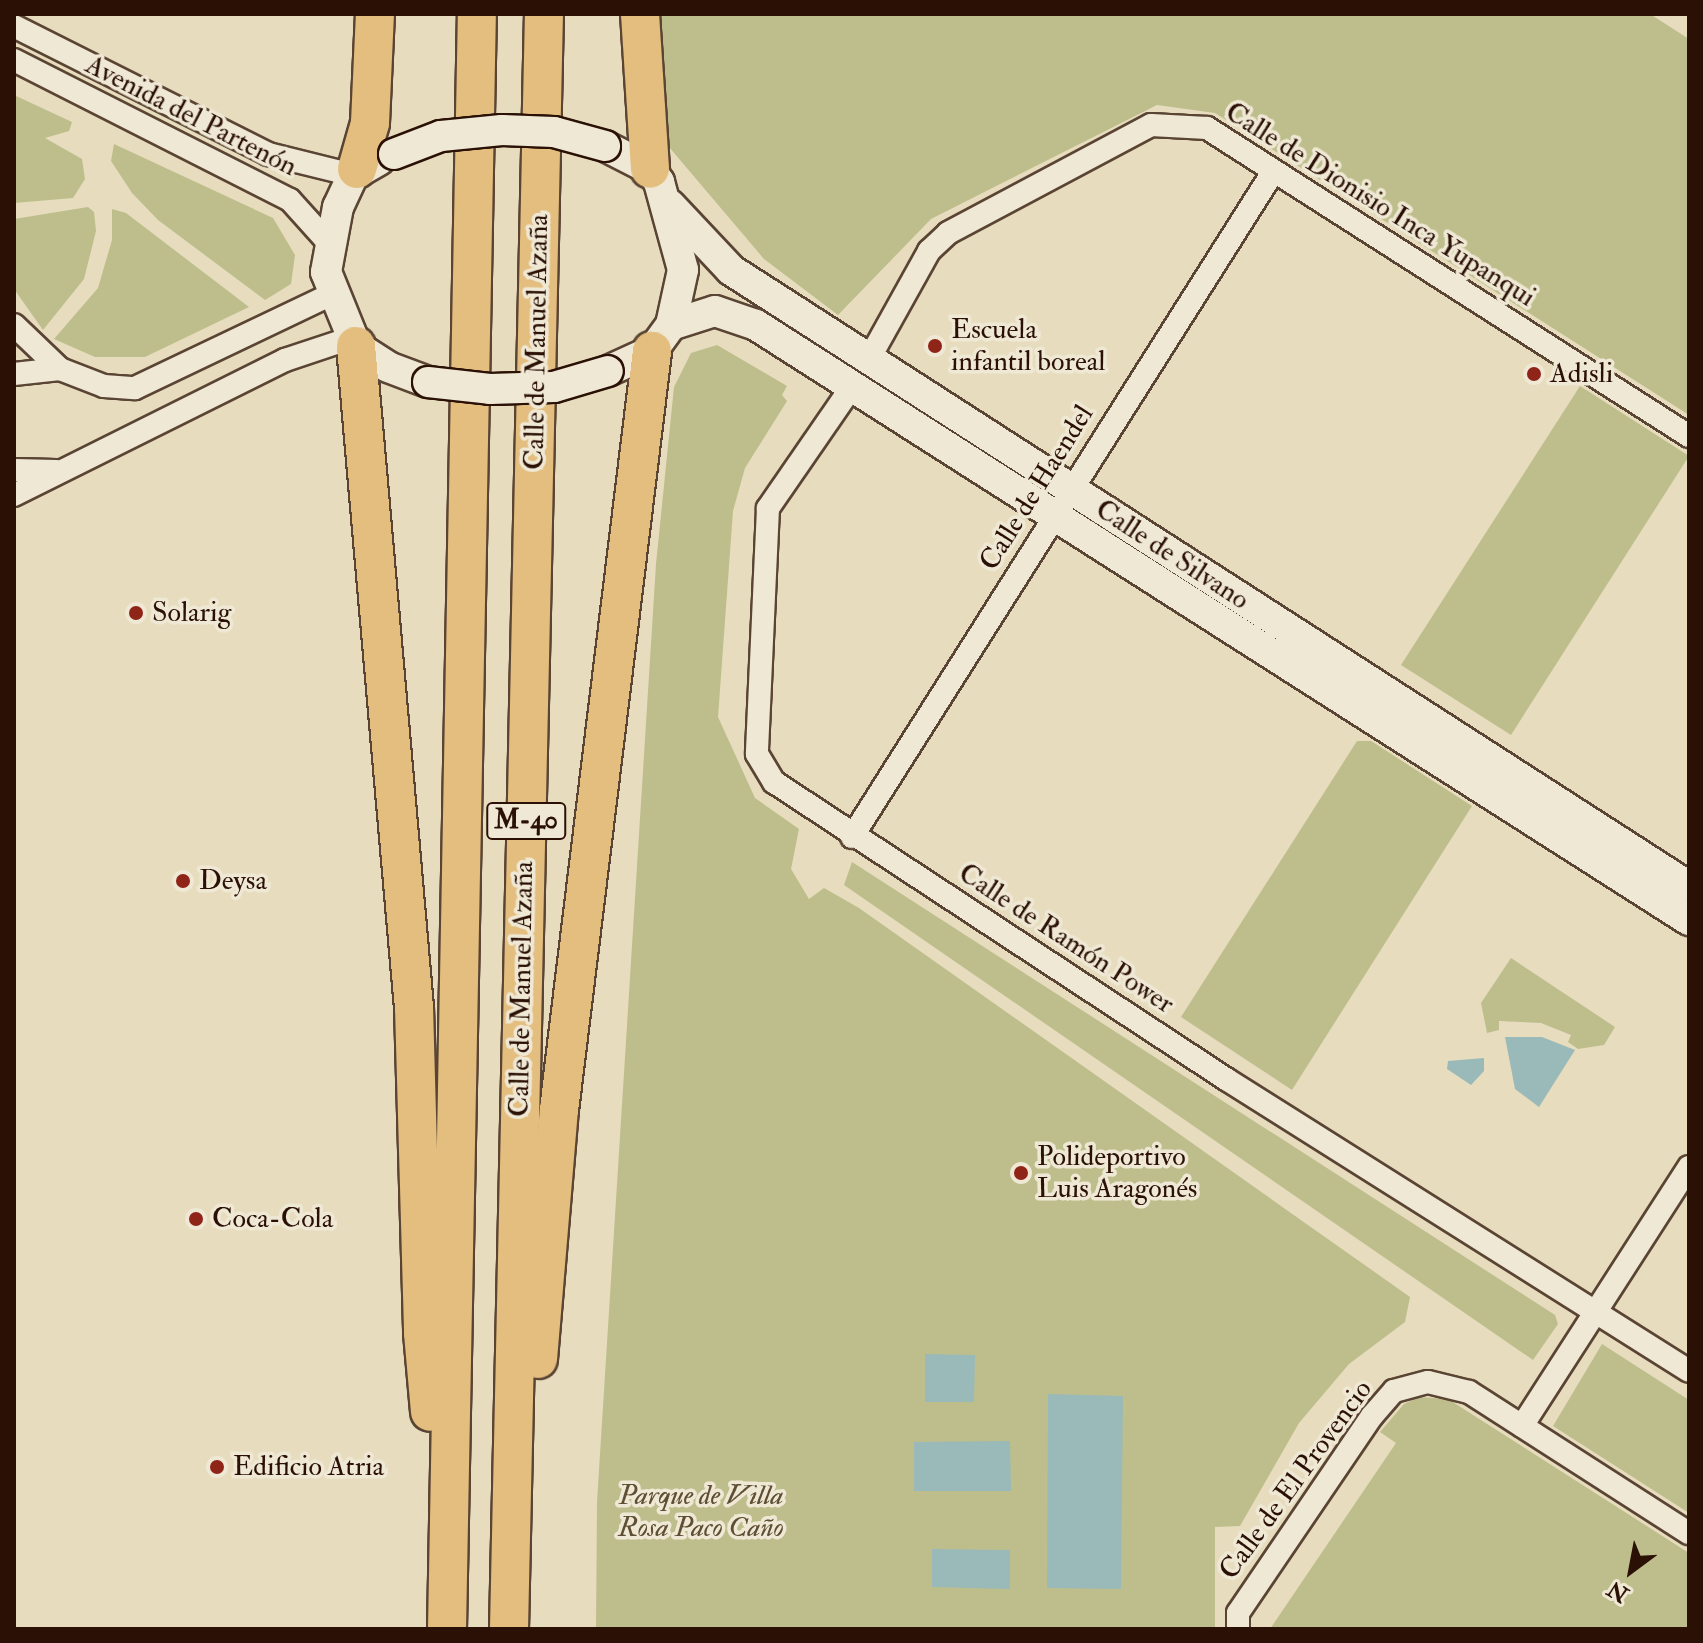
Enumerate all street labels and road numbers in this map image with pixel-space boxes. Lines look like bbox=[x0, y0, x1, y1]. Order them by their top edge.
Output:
street label: Avenida del Partenón bbox=[80, 48, 302, 184]
street label: Calle de Dionisio Inca Yupanqui bbox=[1219, 96, 1541, 314]
street label: Calle de Manuel Azaña bbox=[518, 214, 556, 470]
street label: Calle de Haendel bbox=[973, 399, 1101, 577]
street label: Calle de Silvano bbox=[1089, 493, 1255, 617]
road number: M-40 bbox=[486, 799, 566, 843]
street label: Calle de Ramón Power bbox=[952, 857, 1180, 1021]
street label: Calle de Manuel Azaña bbox=[503, 861, 541, 1117]
street label: Calle de El Provencio bbox=[1212, 1374, 1380, 1586]

